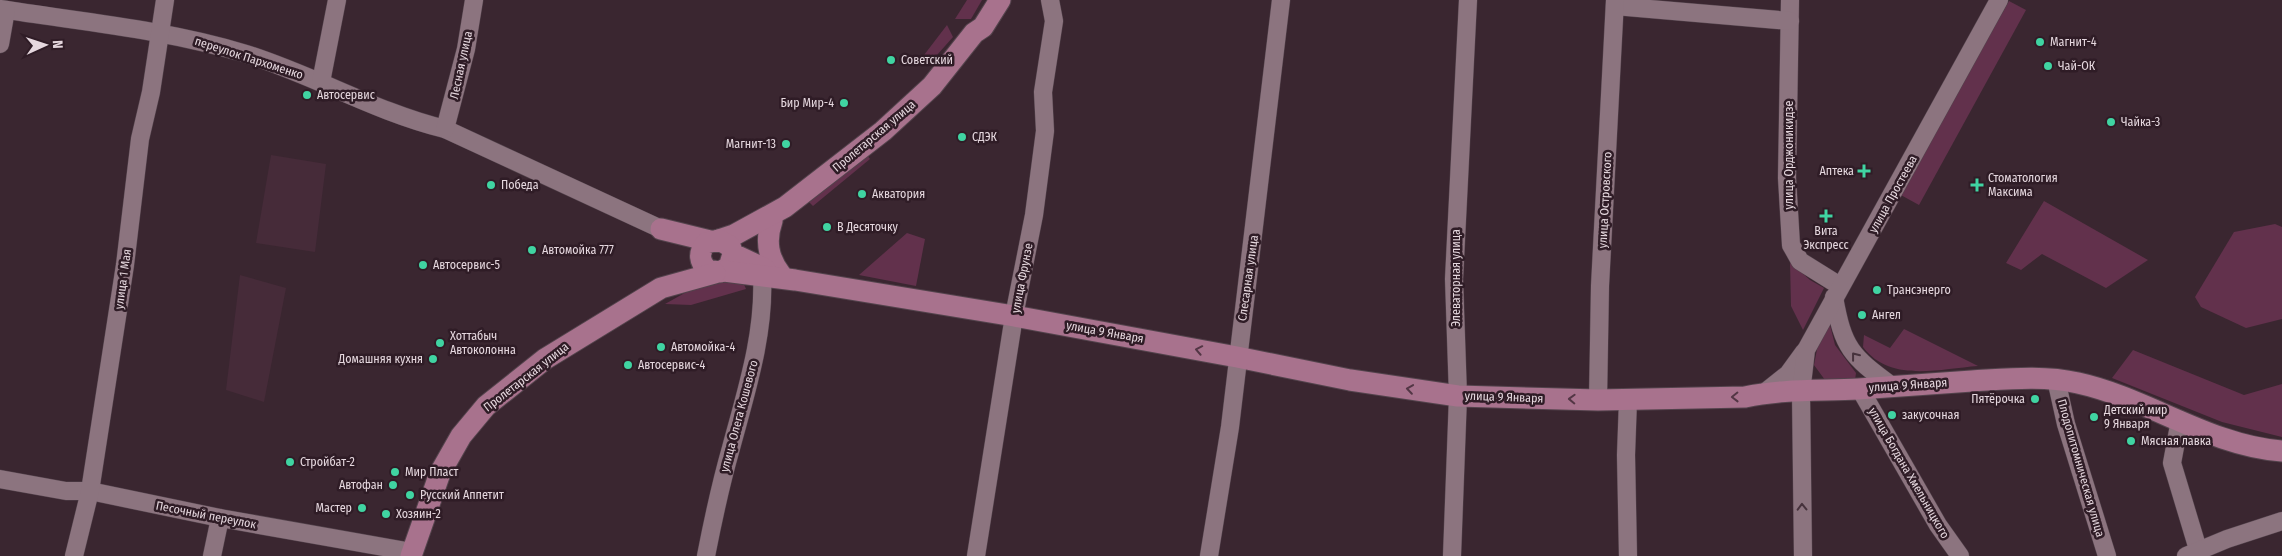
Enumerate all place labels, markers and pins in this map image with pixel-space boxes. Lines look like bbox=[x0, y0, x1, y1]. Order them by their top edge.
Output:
place label: Магнит-4 bbox=[2050, 35, 2097, 49]
marker: Магнит-4 bbox=[2034, 36, 2046, 48]
place label: Советский bbox=[901, 53, 953, 67]
marker: Советский bbox=[885, 54, 897, 66]
place label: Чай-ОК bbox=[2058, 59, 2096, 73]
marker: Чай-ОК bbox=[2042, 60, 2054, 72]
place label: Автосервис bbox=[317, 88, 375, 102]
marker: Автосервис bbox=[301, 89, 313, 101]
place label: Бир Мир-4 bbox=[781, 96, 834, 110]
marker: Бир Мир-4 bbox=[838, 97, 850, 109]
place label: Чайка-3 bbox=[2121, 115, 2160, 129]
marker: Чайка-3 bbox=[2105, 116, 2117, 128]
place label: СДЭК bbox=[972, 130, 998, 144]
marker: СДЭК bbox=[956, 131, 968, 143]
place label: Магнит-13 bbox=[726, 137, 776, 151]
marker: Магнит-13 bbox=[780, 138, 792, 150]
place label: Аптека bbox=[1819, 164, 1854, 178]
marker: Аптека bbox=[1858, 165, 1870, 177]
place label: Стоматология Максима bbox=[1988, 171, 2058, 199]
place label: Победа bbox=[501, 178, 539, 192]
marker: Стоматология Максима bbox=[1970, 178, 1984, 192]
marker: Победа bbox=[485, 179, 497, 191]
place label: Акватория bbox=[872, 187, 925, 201]
marker: Акватория bbox=[856, 188, 868, 200]
marker: Вита Экспресс bbox=[1820, 210, 1832, 222]
place label: В Десяточку bbox=[837, 220, 899, 234]
marker: В Десяточку bbox=[821, 221, 833, 233]
place label: Вита Экспресс bbox=[1803, 224, 1849, 252]
place label: Автомойка 777 bbox=[542, 243, 614, 257]
marker: Автомойка 777 bbox=[526, 244, 538, 256]
place label: Автосервис-5 bbox=[433, 258, 501, 272]
marker: Автосервис-5 bbox=[417, 259, 429, 271]
place label: Трансэнерго bbox=[1887, 283, 1951, 297]
marker: Трансэнерго bbox=[1871, 284, 1883, 296]
place label: Ангел bbox=[1872, 308, 1901, 322]
marker: Ангел bbox=[1856, 309, 1868, 321]
place label: Хоттабыч Автоколонна bbox=[450, 329, 516, 357]
marker: Хоттабыч Автоколонна bbox=[434, 337, 446, 349]
place label: Автомойка-4 bbox=[671, 340, 736, 354]
marker: Автомойка-4 bbox=[655, 341, 667, 353]
place label: Домашняя кухня bbox=[338, 352, 423, 366]
marker: Домашняя кухня bbox=[427, 353, 439, 365]
place label: Автосервис-4 bbox=[638, 358, 706, 372]
marker: Автосервис-4 bbox=[622, 359, 634, 371]
place label: Пятёрочка bbox=[1971, 392, 2025, 406]
marker: Пятёрочка bbox=[2029, 393, 2041, 405]
place label: Детский мир 9 Января bbox=[2103, 403, 2168, 431]
place label: закусочная bbox=[1902, 408, 1959, 422]
marker: закусочная bbox=[1886, 409, 1898, 421]
marker: Детский мир 9 Января bbox=[2088, 411, 2100, 423]
place label: Мясная лавка bbox=[2141, 434, 2211, 448]
marker: Мясная лавка bbox=[2125, 435, 2137, 447]
place label: Стройбат-2 bbox=[300, 455, 355, 469]
marker: Стройбат-2 bbox=[284, 456, 296, 468]
place label: Мир Пласт bbox=[405, 465, 459, 479]
marker: Мир Пласт bbox=[389, 466, 401, 478]
place label: Автофан bbox=[339, 478, 383, 492]
marker: Автофан bbox=[387, 479, 399, 491]
place label: Русский Аппетит bbox=[420, 488, 504, 502]
marker: Русский Аппетит bbox=[404, 489, 416, 501]
place label: Мастер bbox=[316, 501, 352, 515]
marker: Мастер bbox=[356, 502, 368, 514]
place label: Хозяин-2 bbox=[396, 507, 441, 521]
marker: Хозяин-2 bbox=[380, 508, 392, 520]

